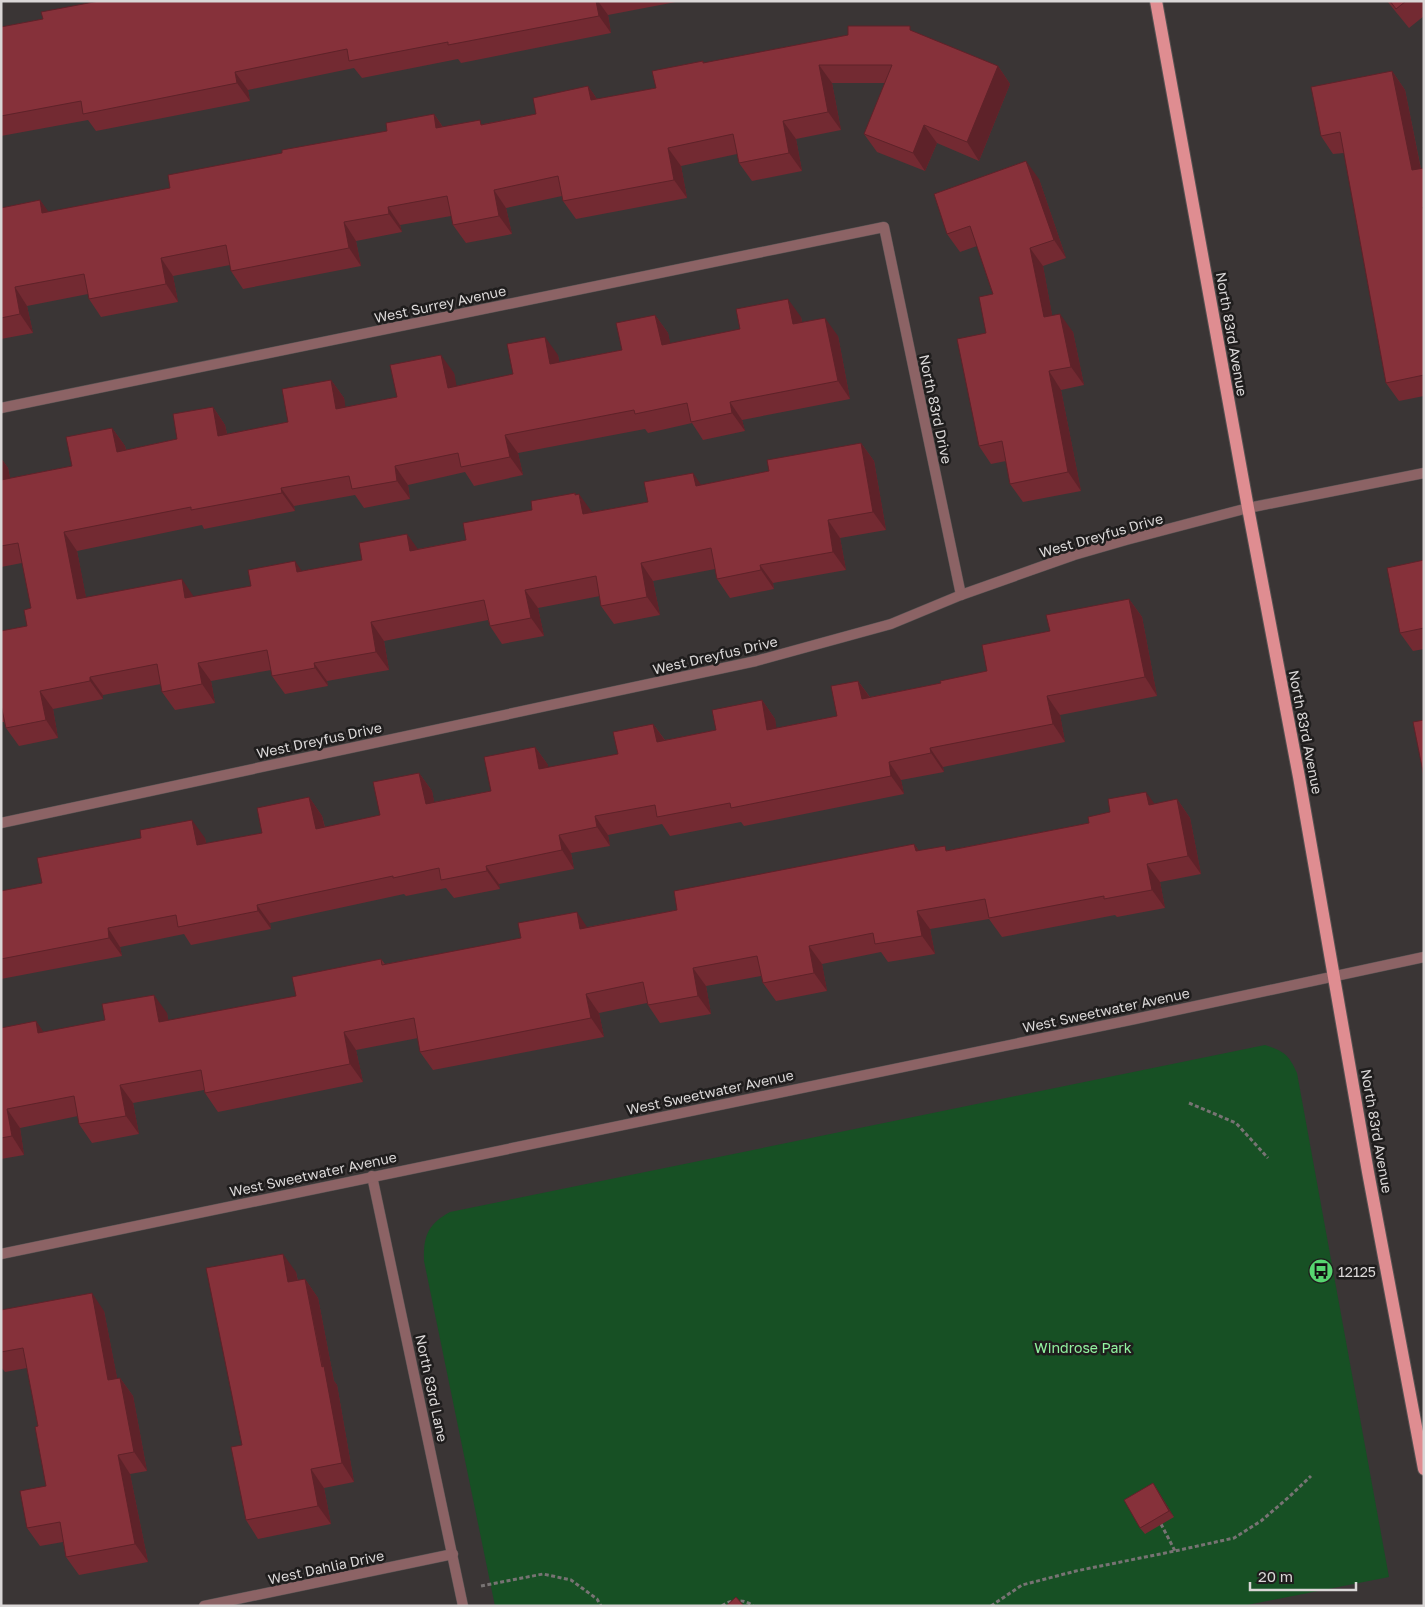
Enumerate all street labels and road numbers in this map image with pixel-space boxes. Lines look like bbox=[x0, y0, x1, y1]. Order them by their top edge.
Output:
street label: North 83rd Avenue bbox=[1213, 270, 1251, 398]
street label: West Surrey Avenue bbox=[373, 282, 507, 326]
street label: North 83rd Drive bbox=[916, 353, 956, 465]
street label: West Dreyfus Drive bbox=[1037, 509, 1165, 561]
street label: West Dreyfus Drive bbox=[651, 632, 779, 678]
street label: North 83rd Avenue bbox=[1286, 668, 1326, 796]
street label: West Dreyfus Drive bbox=[255, 718, 383, 762]
street label: West Sweetwater Avenue bbox=[1021, 984, 1191, 1036]
street label: West Sweetwater Avenue bbox=[625, 1066, 795, 1118]
street label: North 83rd Avenue bbox=[1358, 1067, 1396, 1195]
street label: West Sweetwater Avenue bbox=[228, 1148, 398, 1200]
street label: North 83rd Lane bbox=[412, 1333, 452, 1443]
street label: West Dahlia Drive bbox=[266, 1546, 386, 1588]

